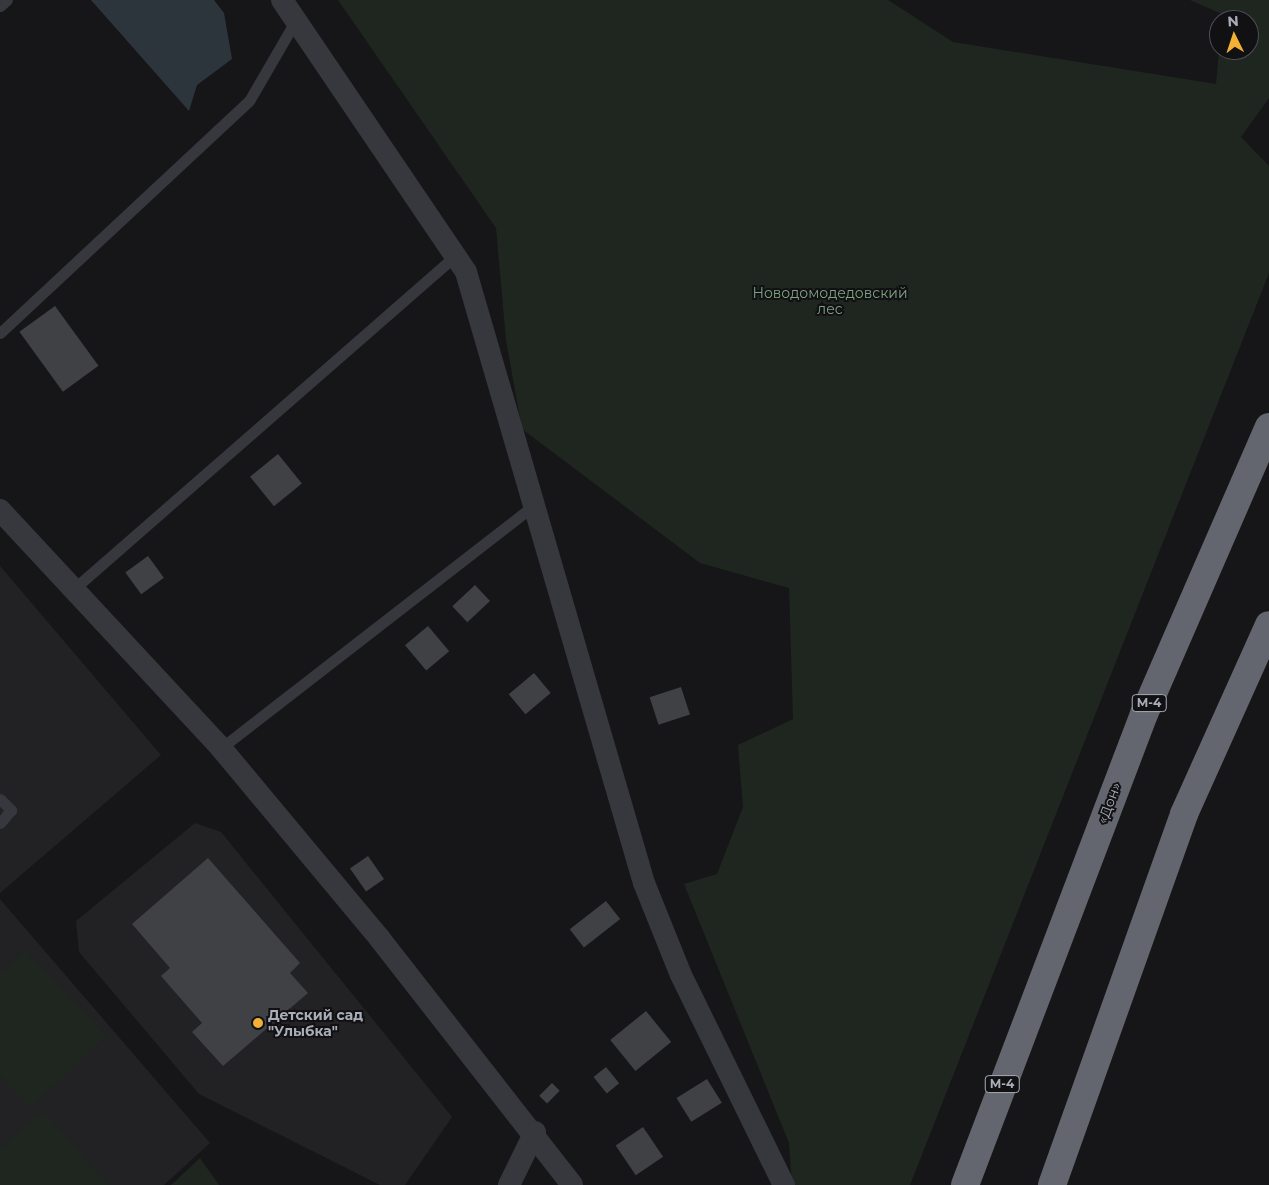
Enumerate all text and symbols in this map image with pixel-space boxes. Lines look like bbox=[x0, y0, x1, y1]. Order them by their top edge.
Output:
north arrow bbox=[1209, 10, 1259, 60]
text: N bbox=[1227, 12, 1239, 30]
park label: Новодомодедовский лес bbox=[752, 285, 908, 318]
road number: М-4 bbox=[1132, 694, 1166, 712]
street label: «Дон» bbox=[1094, 780, 1124, 826]
place label: Детский сад "Улыбка" bbox=[268, 1007, 363, 1040]
marker: Детский сад "Улыбка" bbox=[252, 1017, 264, 1029]
road number: М-4 bbox=[984, 1074, 1020, 1094]

